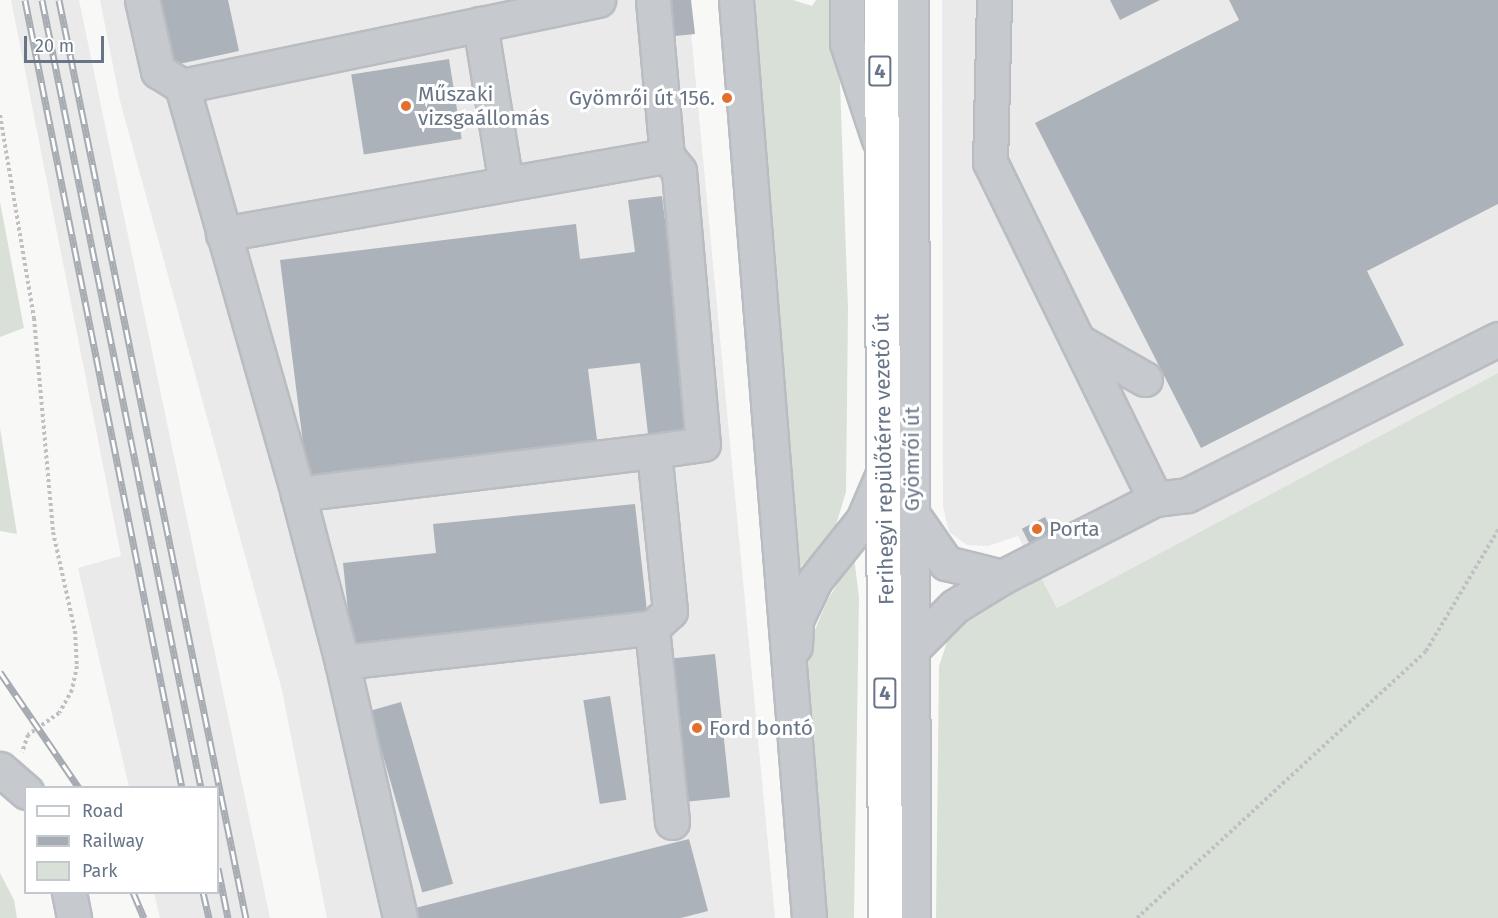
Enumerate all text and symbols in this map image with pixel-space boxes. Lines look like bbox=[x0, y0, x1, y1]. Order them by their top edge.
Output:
scale bar bbox=[27, 24, 106, 62]
text: 20 m bbox=[35, 35, 74, 57]
road number: 4 bbox=[868, 54, 892, 88]
place label: Műszaki vizsgaállomás bbox=[418, 81, 550, 131]
place label: Gyömrői út 156. bbox=[569, 85, 715, 111]
marker: Gyömrői út 156. bbox=[720, 91, 734, 105]
marker: Műszaki vizsgaállomás bbox=[399, 99, 413, 113]
street label: Ferihegyi repülőtérre vezető út bbox=[869, 313, 899, 605]
street label: Gyömrői út bbox=[899, 407, 925, 511]
place label: Porta bbox=[1049, 516, 1100, 542]
marker: Porta bbox=[1030, 522, 1044, 536]
road number: 4 bbox=[873, 676, 897, 710]
place label: Ford bontó bbox=[709, 715, 813, 741]
marker: Ford bontó bbox=[690, 721, 704, 735]
legend bbox=[24, 786, 219, 894]
text: Road bbox=[82, 800, 124, 822]
text: Railway bbox=[82, 830, 144, 852]
text: Park bbox=[82, 860, 117, 882]

